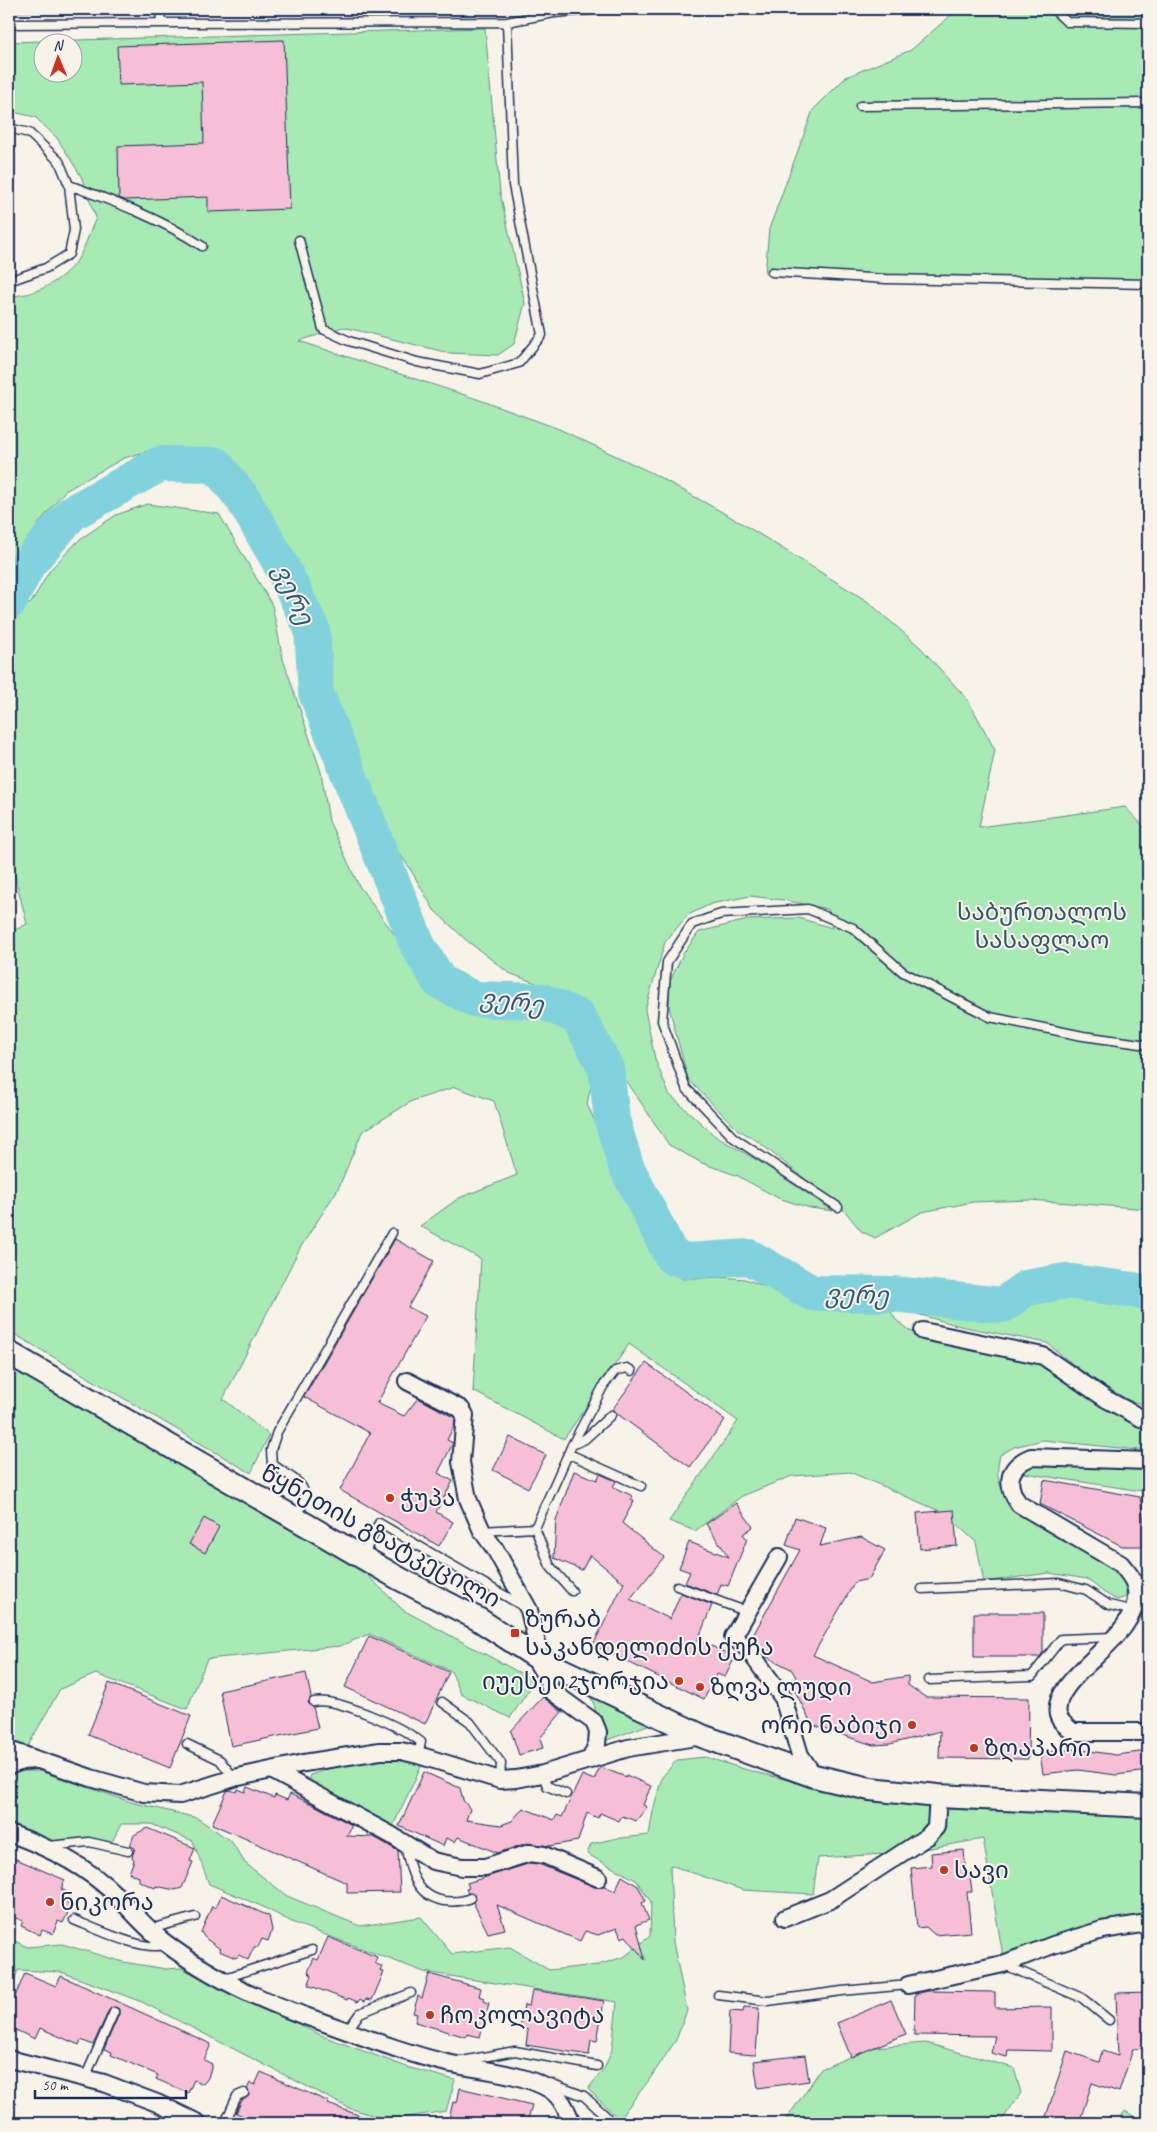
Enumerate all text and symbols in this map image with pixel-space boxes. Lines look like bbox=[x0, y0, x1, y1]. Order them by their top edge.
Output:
north arrow bbox=[32, 32, 82, 82]
text: N bbox=[53, 37, 65, 54]
water label: ვერე bbox=[265, 559, 322, 631]
park label: საბურთალოს სასაფლაო bbox=[957, 897, 1127, 955]
water label: ვერე bbox=[478, 982, 547, 1022]
water label: ვერე bbox=[825, 1278, 891, 1312]
street label: წყნეთის გზატკეცილი bbox=[256, 1458, 506, 1614]
place label: ჭუპა bbox=[400, 1483, 455, 1513]
marker: ჭუპა bbox=[384, 1492, 396, 1504]
place label: ზურაბ საკანდელიძის ქუჩა bbox=[525, 1604, 774, 1662]
marker: ზურაბ საკანდელიძის ქუჩა bbox=[509, 1627, 521, 1639]
place label: იუესეი2ჯორჯია bbox=[482, 1666, 669, 1696]
place label: ზღვა ლუდი bbox=[710, 1672, 852, 1702]
marker: იუესეი2ჯორჯია bbox=[673, 1675, 685, 1687]
marker: ზღვა ლუდი bbox=[694, 1681, 706, 1693]
place label: ორი ნაბიჯი bbox=[761, 1710, 902, 1740]
marker: ორი ნაბიჯი bbox=[906, 1719, 918, 1731]
place label: ზღაპარი bbox=[984, 1733, 1091, 1763]
marker: ზღაპარი bbox=[968, 1742, 980, 1754]
place label: სავი bbox=[954, 1855, 1009, 1885]
marker: სავი bbox=[938, 1864, 950, 1876]
place label: ნიკორა bbox=[60, 1887, 154, 1917]
marker: ნიკორა bbox=[44, 1896, 56, 1908]
place label: ჩოკოლავიტა bbox=[440, 2000, 604, 2030]
marker: ჩოკოლავიტა bbox=[424, 2009, 436, 2021]
scale bar bbox=[35, 2067, 186, 2099]
text: 50 m bbox=[42, 2076, 69, 2095]

